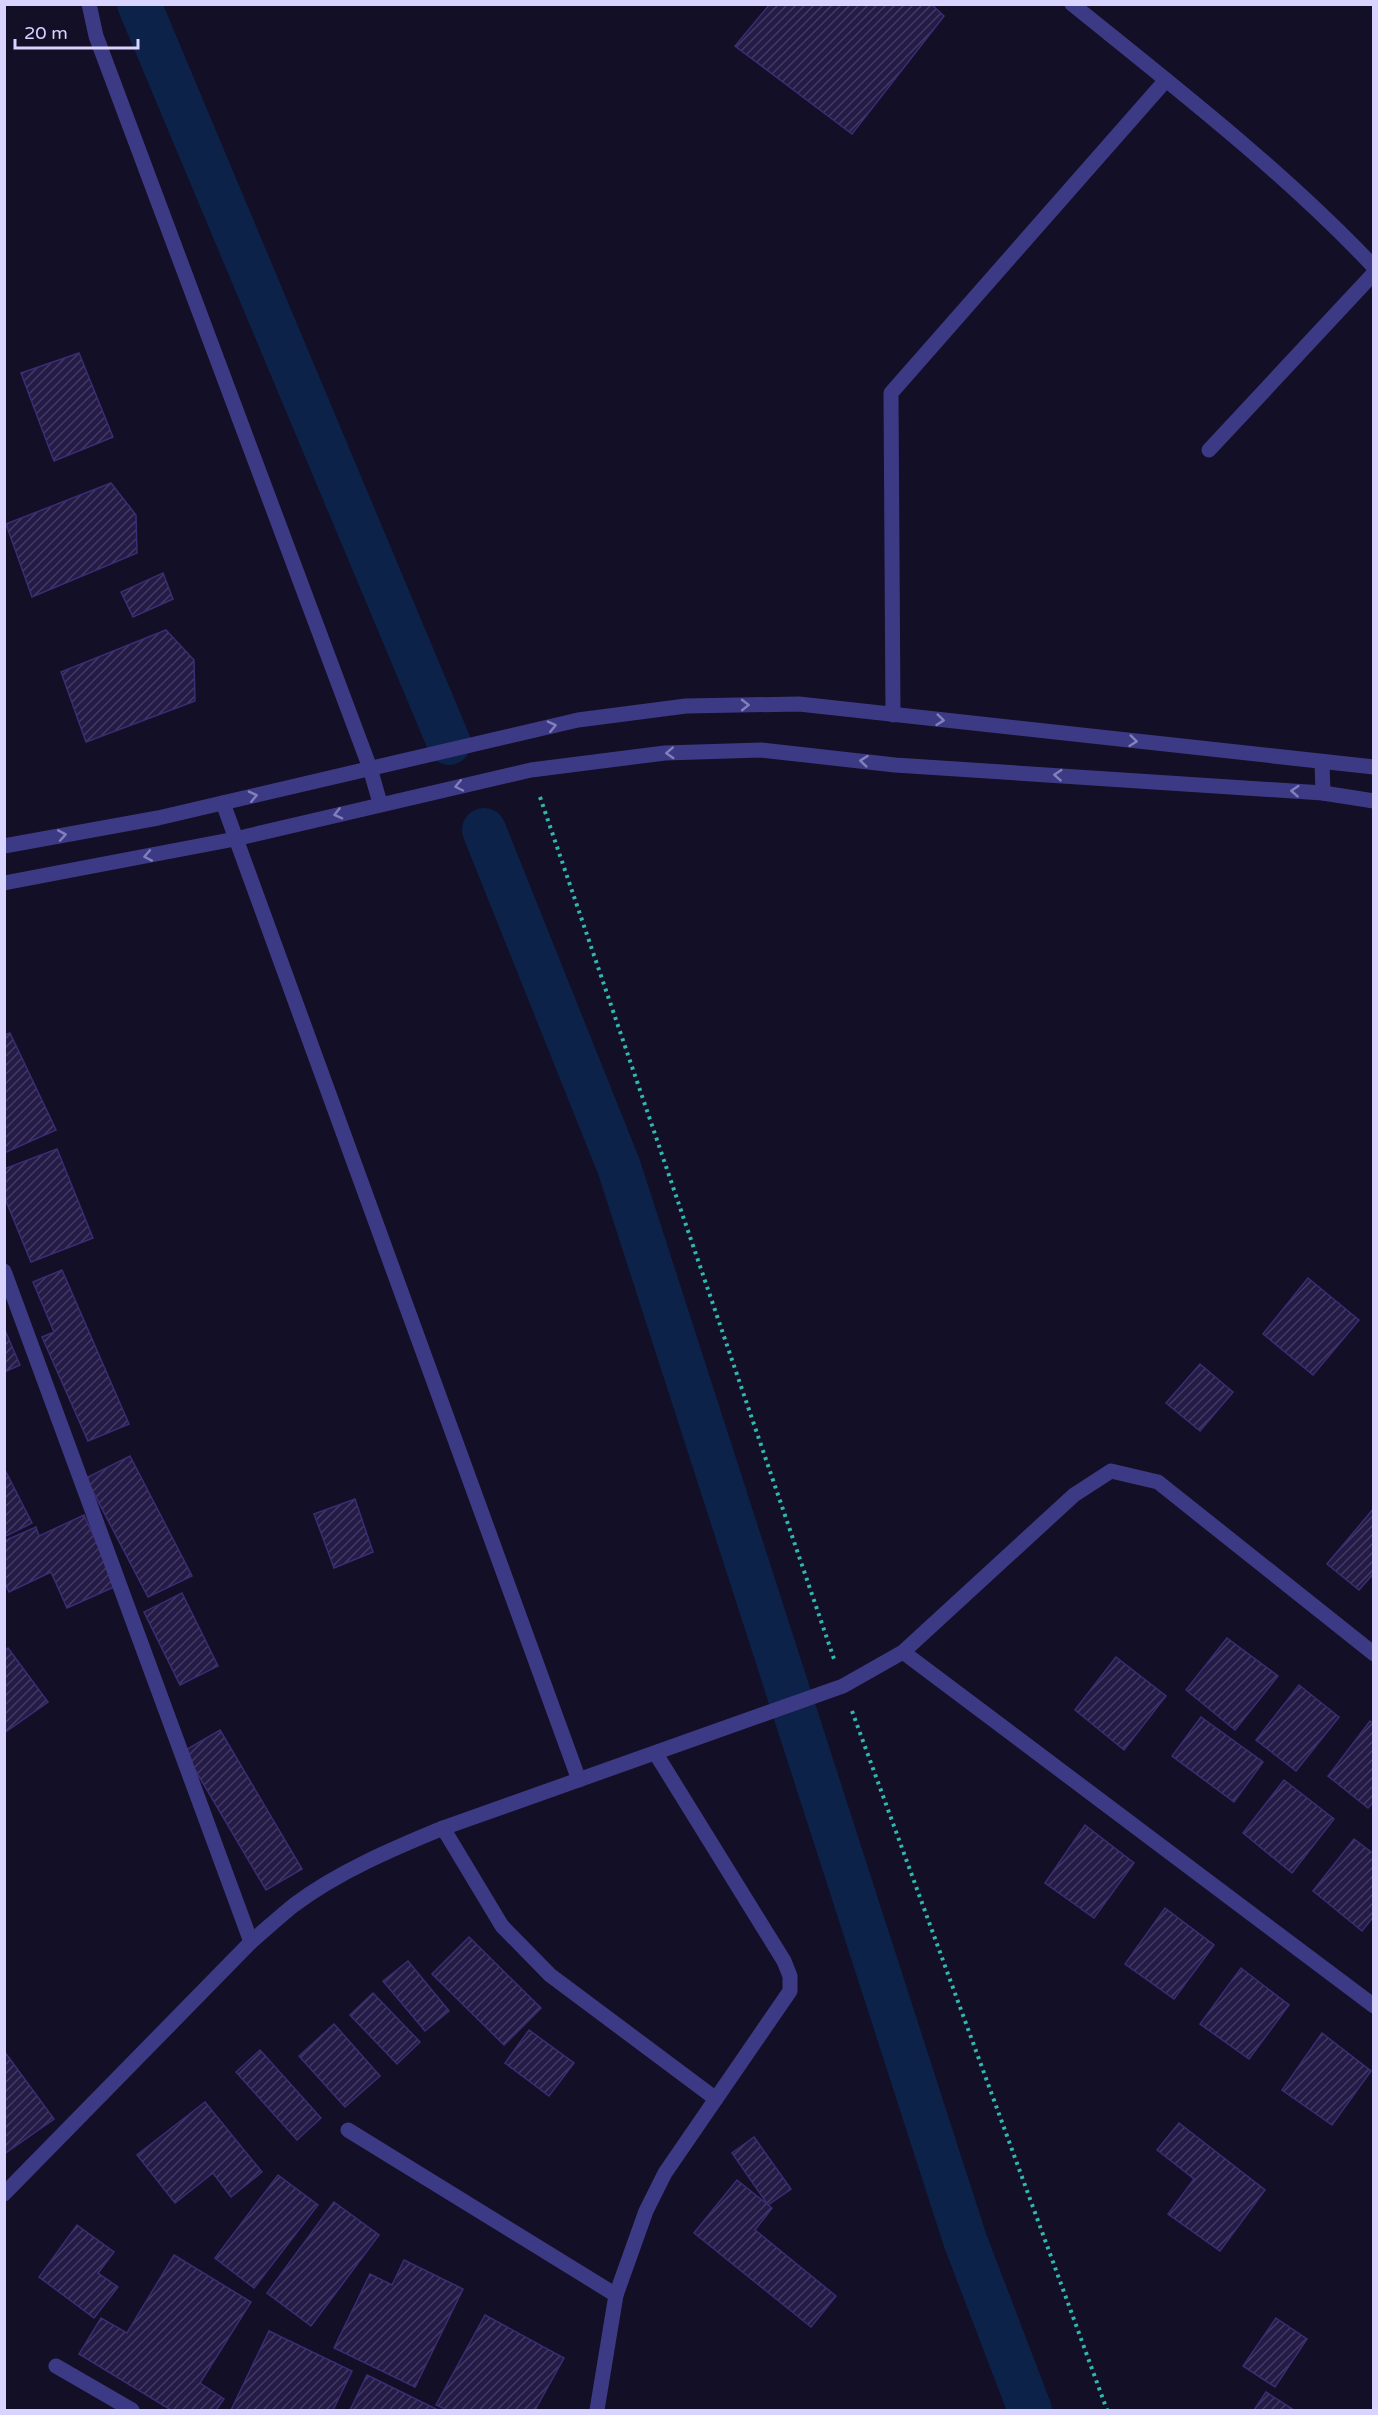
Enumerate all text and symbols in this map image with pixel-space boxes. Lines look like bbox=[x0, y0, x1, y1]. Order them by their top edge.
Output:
scale bar bbox=[15, 12, 138, 50]
text: 20 m bbox=[24, 22, 68, 44]
one-way arrow bbox=[741, 699, 750, 711]
one-way arrow bbox=[935, 713, 944, 726]
one-way arrow bbox=[547, 720, 557, 733]
one-way arrow bbox=[1129, 735, 1138, 747]
one-way arrow bbox=[665, 747, 674, 760]
one-way arrow bbox=[859, 755, 868, 768]
one-way arrow bbox=[1054, 769, 1063, 782]
one-way arrow bbox=[454, 779, 464, 792]
one-way arrow bbox=[1290, 785, 1299, 798]
one-way arrow bbox=[248, 790, 258, 803]
one-way arrow bbox=[333, 806, 343, 819]
one-way arrow bbox=[57, 829, 67, 842]
one-way arrow bbox=[143, 849, 153, 862]

